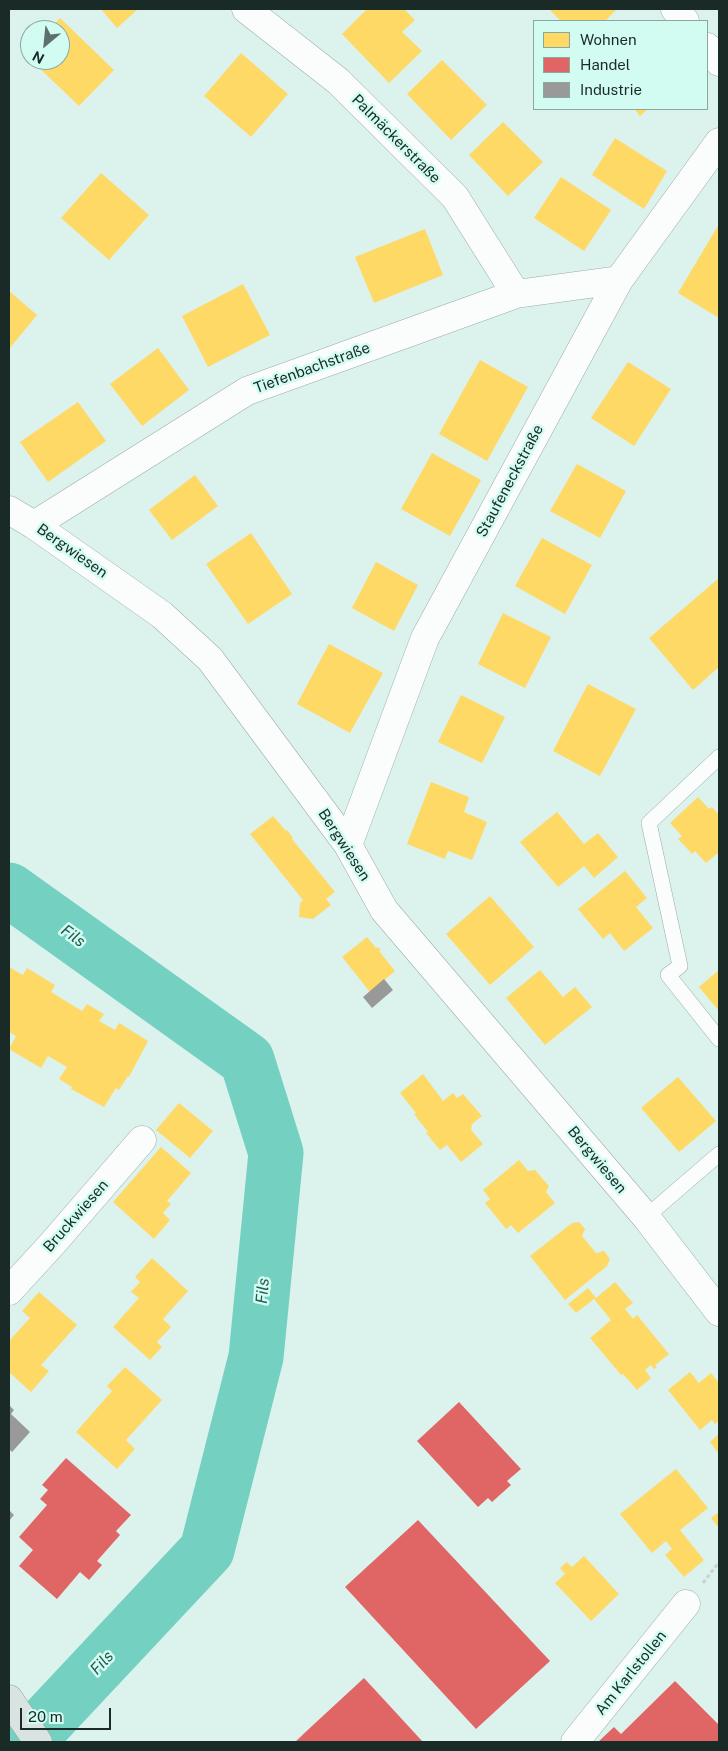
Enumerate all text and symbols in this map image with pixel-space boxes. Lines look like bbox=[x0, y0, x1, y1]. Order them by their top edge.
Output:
north arrow bbox=[20, 20, 70, 70]
legend bbox=[533, 20, 708, 110]
text: Wohnen bbox=[580, 31, 637, 48]
text: N bbox=[30, 48, 47, 67]
text: Handel bbox=[580, 56, 630, 73]
text: Industrie bbox=[580, 81, 642, 98]
street label: Palmäckerstraße bbox=[348, 91, 444, 187]
street label: Tiefenbachstraße bbox=[252, 339, 372, 397]
street label: Staufeneckstraße bbox=[473, 422, 547, 540]
street label: Bergwiesen bbox=[33, 520, 111, 582]
street label: Bergwiesen bbox=[314, 806, 374, 884]
water label: Fils bbox=[57, 921, 89, 951]
street label: Bergwiesen bbox=[564, 1123, 630, 1197]
street label: Bruckwiesen bbox=[40, 1176, 112, 1256]
water label: Fils bbox=[252, 1277, 274, 1305]
street label: Am Karlstollen bbox=[592, 1627, 670, 1719]
water label: Fils bbox=[86, 1647, 118, 1679]
scale bar bbox=[22, 1698, 114, 1730]
text: 20 m bbox=[28, 1708, 63, 1725]

